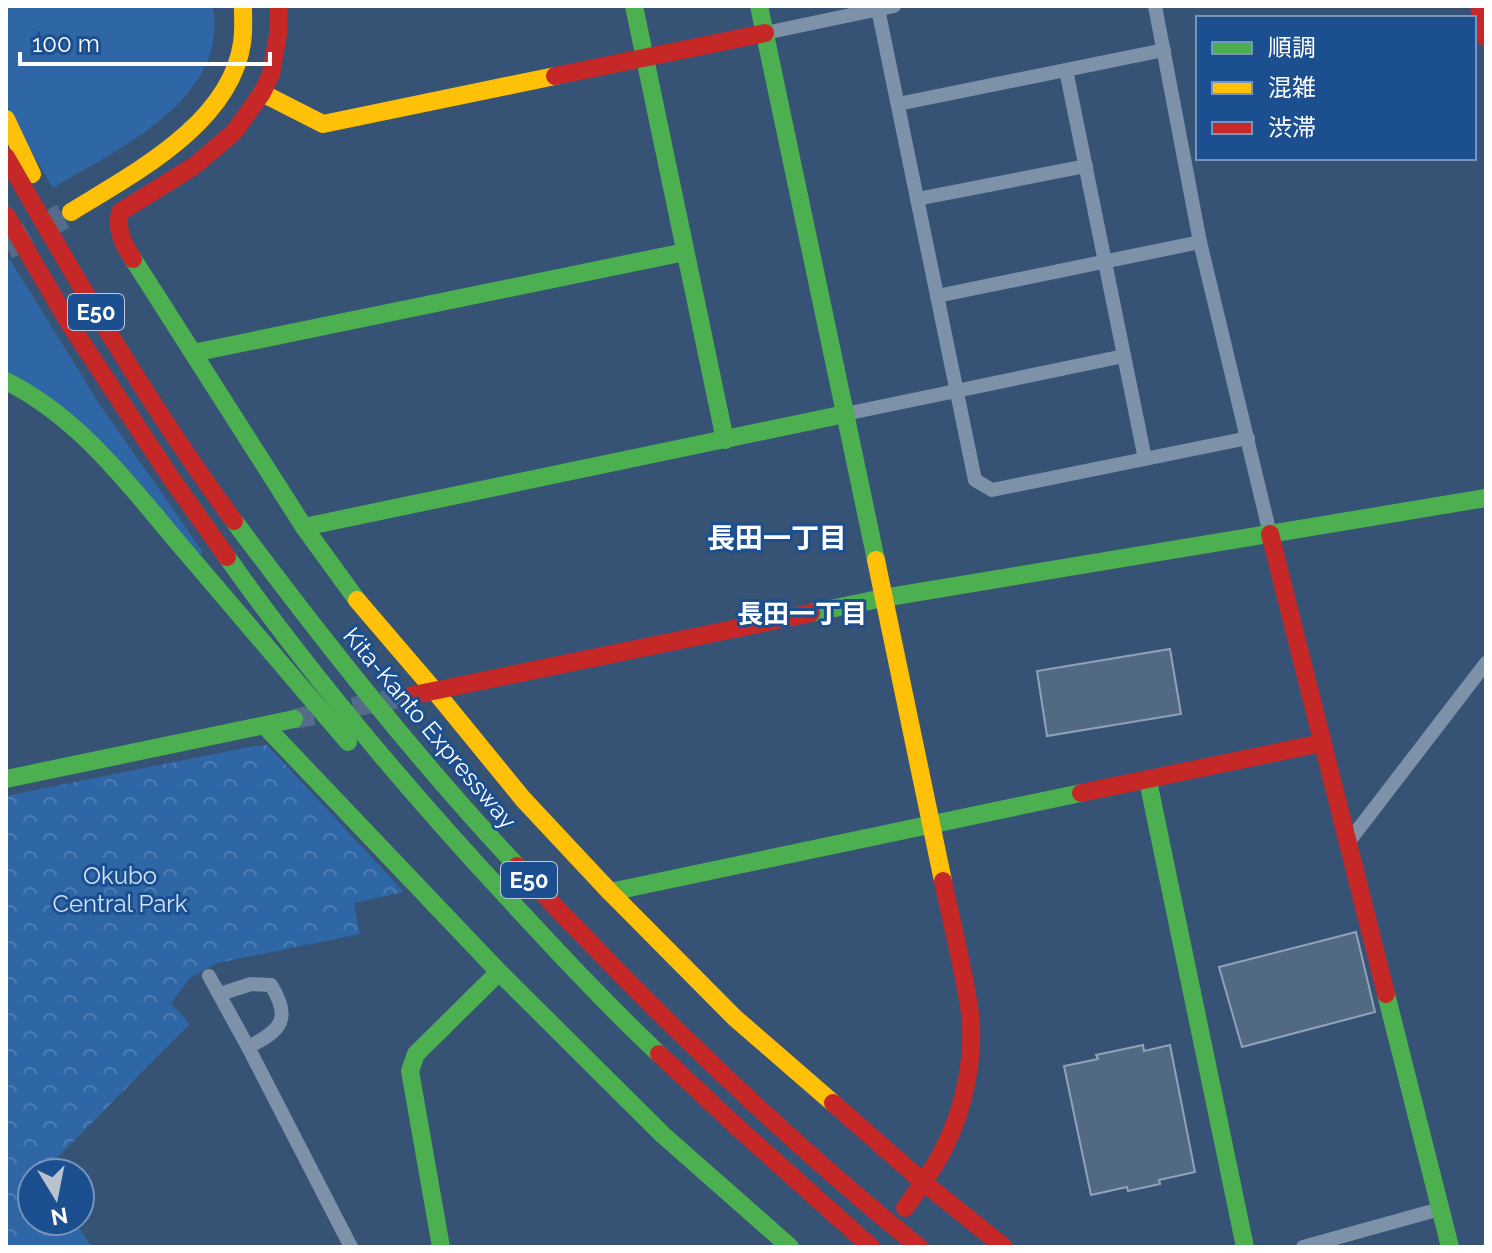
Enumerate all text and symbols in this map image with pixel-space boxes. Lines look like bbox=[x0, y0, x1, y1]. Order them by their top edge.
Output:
scale bar bbox=[20, 16, 270, 66]
legend bbox=[1196, 16, 1476, 160]
text: 100 m bbox=[32, 29, 100, 58]
text: 順調 bbox=[1268, 33, 1316, 62]
text: 混雑 bbox=[1268, 73, 1316, 102]
text: 渋滞 bbox=[1268, 113, 1316, 142]
road number: E50 bbox=[68, 294, 124, 330]
district label: 長田一丁目 bbox=[707, 522, 847, 555]
district label: 長田一丁目 bbox=[737, 599, 867, 629]
street label: Kita-Kanto Expressway bbox=[337, 621, 523, 835]
park label: Okubo Central Park bbox=[53, 861, 188, 918]
road number: E50 bbox=[501, 862, 557, 898]
north arrow bbox=[16, 1157, 96, 1237]
text: N bbox=[49, 1202, 70, 1231]

